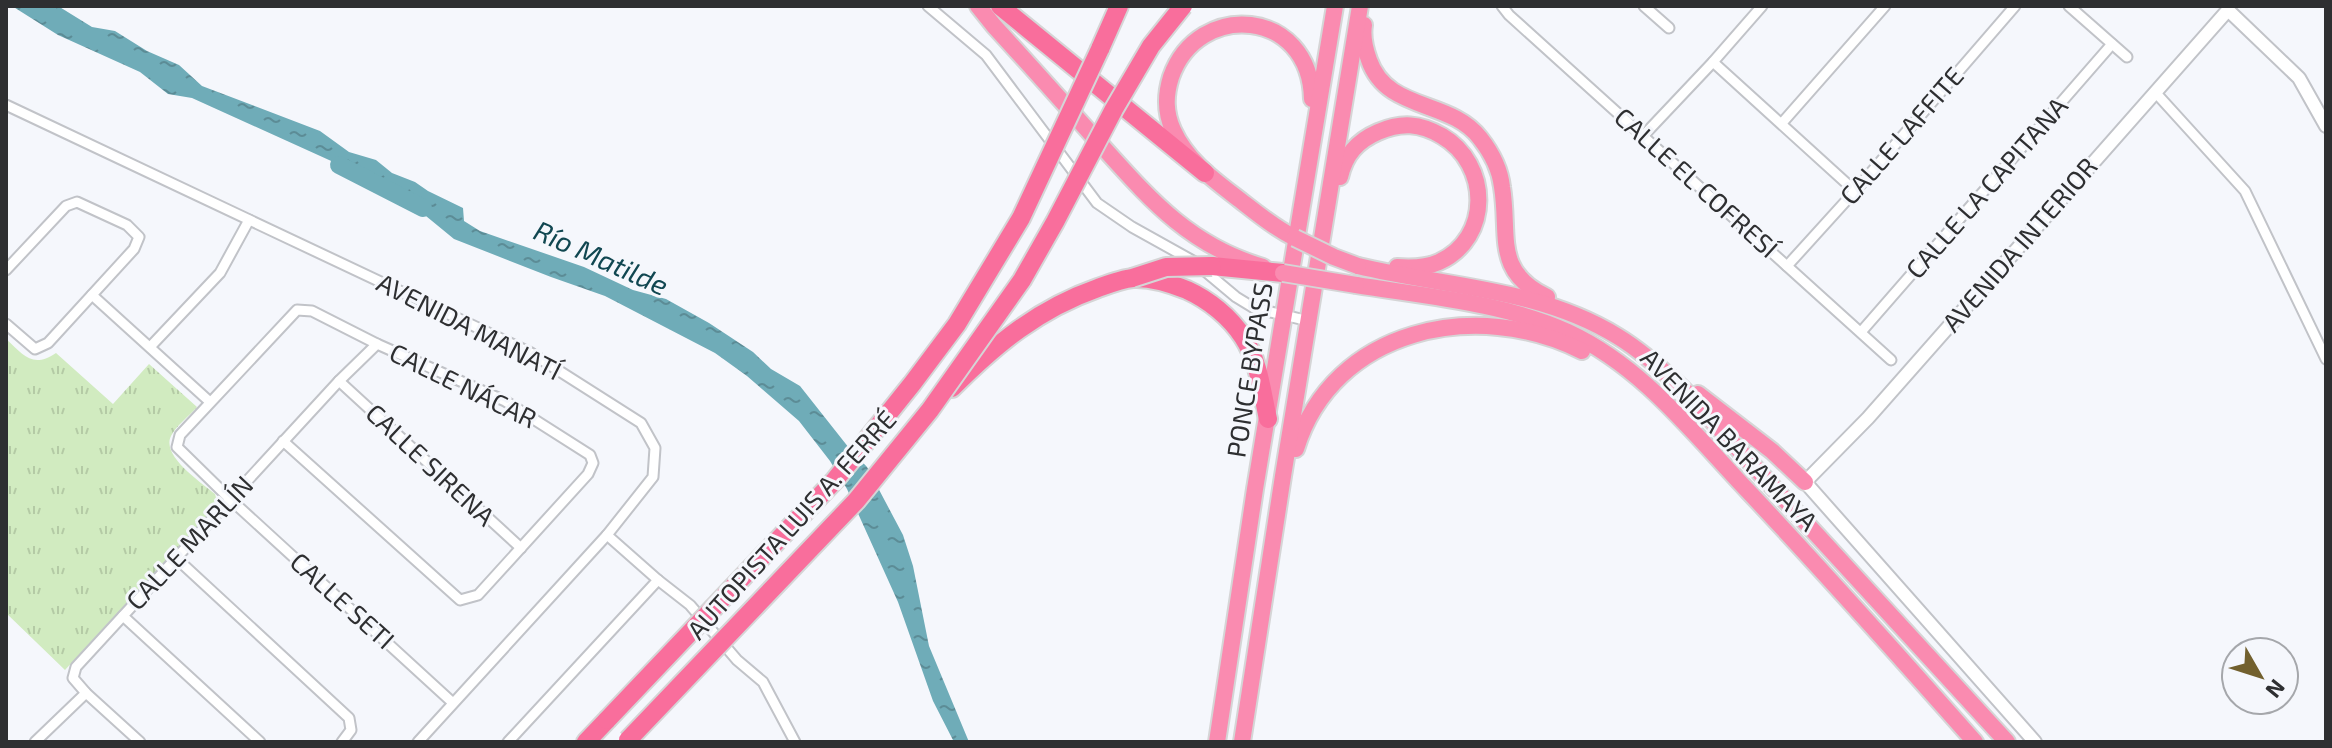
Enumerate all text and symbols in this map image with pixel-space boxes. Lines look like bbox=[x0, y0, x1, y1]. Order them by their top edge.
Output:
street label: CALLE LAFFITE bbox=[1833, 60, 1969, 210]
street label: CALLE LA CAPITANA bbox=[1899, 90, 2073, 284]
street label: CALLE EL COFRESÍ bbox=[1609, 100, 1786, 264]
street label: AVENIDA INTERIOR bbox=[1935, 151, 2103, 337]
water label: Río Matilde bbox=[529, 212, 674, 302]
street label: AVENIDA MANATÍ bbox=[372, 266, 568, 386]
street label: PONCE BYPASS bbox=[1219, 280, 1278, 459]
street label: CALLE NÁCAR bbox=[385, 336, 542, 434]
street label: AVENIDA BARAMAYA bbox=[1635, 342, 1825, 536]
street label: CALLE SIRENA bbox=[360, 396, 502, 531]
street label: AUTOPISTA LUIS A. FERRÉ bbox=[680, 403, 902, 645]
street label: CALLE MARLÍN bbox=[119, 469, 259, 615]
street label: CALLE SETI bbox=[285, 545, 401, 655]
north arrow bbox=[2220, 636, 2300, 716]
text: N bbox=[2261, 675, 2291, 704]

